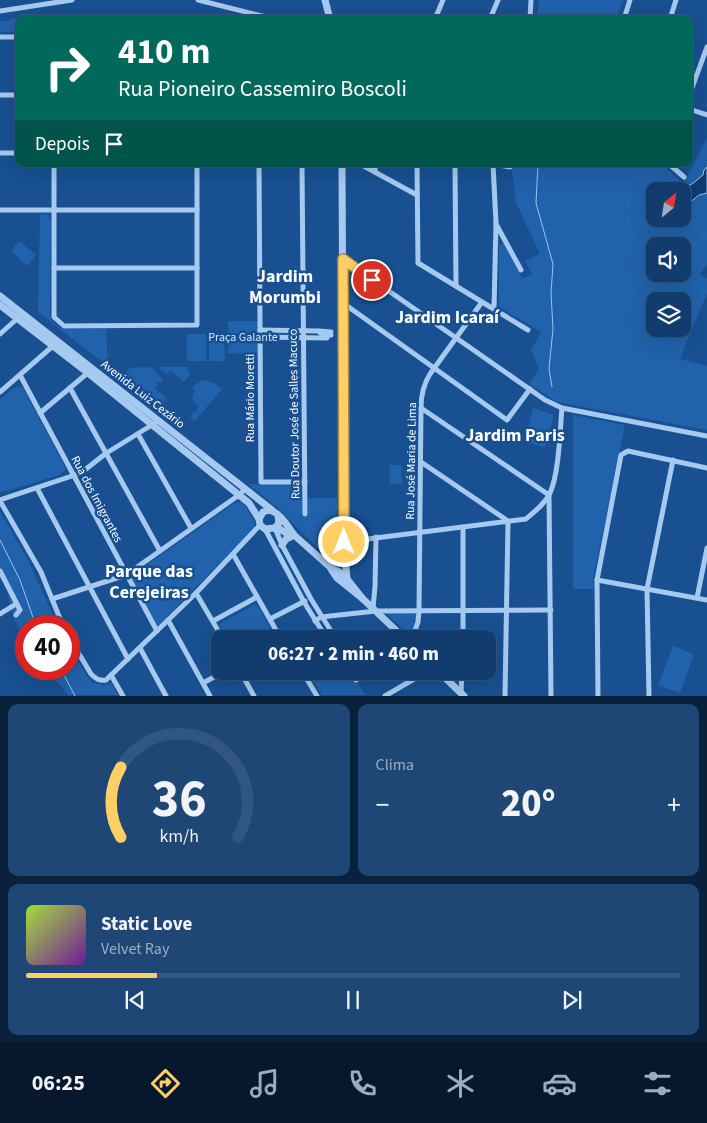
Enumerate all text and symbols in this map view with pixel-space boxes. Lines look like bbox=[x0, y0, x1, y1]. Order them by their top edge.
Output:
text: 410 m bbox=[118, 27, 210, 77]
icon: right bbox=[35, 35, 100, 100]
text: Rua Pioneiro Cassemiro Boscoli bbox=[118, 73, 407, 105]
icon: arrive bbox=[100, 130, 128, 158]
text: Depois bbox=[35, 131, 90, 158]
north arrow bbox=[646, 182, 691, 228]
map controls bbox=[646, 182, 691, 337]
button: sound bbox=[646, 237, 691, 282]
pin bbox=[351, 259, 393, 301]
district label: Jardim Morumbi bbox=[249, 264, 321, 310]
icon: arrive bbox=[358, 266, 386, 294]
button: layers bbox=[646, 292, 691, 337]
district label: Jardim Icaraí bbox=[395, 305, 500, 330]
park label: Praça Galante bbox=[208, 329, 278, 346]
street label: Rua Doutor José de Salles Macuco bbox=[285, 329, 304, 499]
street label: Rua Mário Moretti bbox=[242, 354, 259, 442]
street label: Avenida Luiz Cezário bbox=[97, 356, 188, 433]
street label: Rua José Maria de Lima bbox=[402, 402, 421, 520]
district label: Jardim Paris bbox=[465, 423, 565, 448]
street label: Rua dos Imigrantes bbox=[67, 453, 127, 546]
position arrow bbox=[317, 515, 369, 567]
district label: Parque das Cerejeiras bbox=[105, 559, 193, 605]
speed limit sign: 40 bbox=[15, 615, 80, 680]
text: 06:27 · 2 min · 460 m bbox=[268, 641, 439, 668]
text: Clima bbox=[376, 754, 414, 776]
text: 36 bbox=[151, 763, 206, 837]
text: 20° bbox=[501, 777, 556, 831]
text: − bbox=[376, 785, 389, 825]
text: + bbox=[667, 785, 681, 825]
text: km/h bbox=[159, 824, 199, 849]
text: Static Love bbox=[101, 911, 192, 938]
text: Velvet Ray bbox=[101, 938, 169, 960]
icon: previous bbox=[121, 986, 149, 1014]
icon: pause bbox=[339, 986, 367, 1014]
icon: next bbox=[558, 986, 586, 1014]
icon: directions bbox=[148, 1066, 183, 1101]
icon: music bbox=[247, 1066, 282, 1101]
icon: phone bbox=[345, 1066, 380, 1101]
icon: climate bbox=[443, 1066, 478, 1101]
icon: car bbox=[542, 1066, 577, 1101]
icon: filters bbox=[640, 1066, 675, 1101]
text: 06:25 bbox=[32, 1067, 85, 1099]

